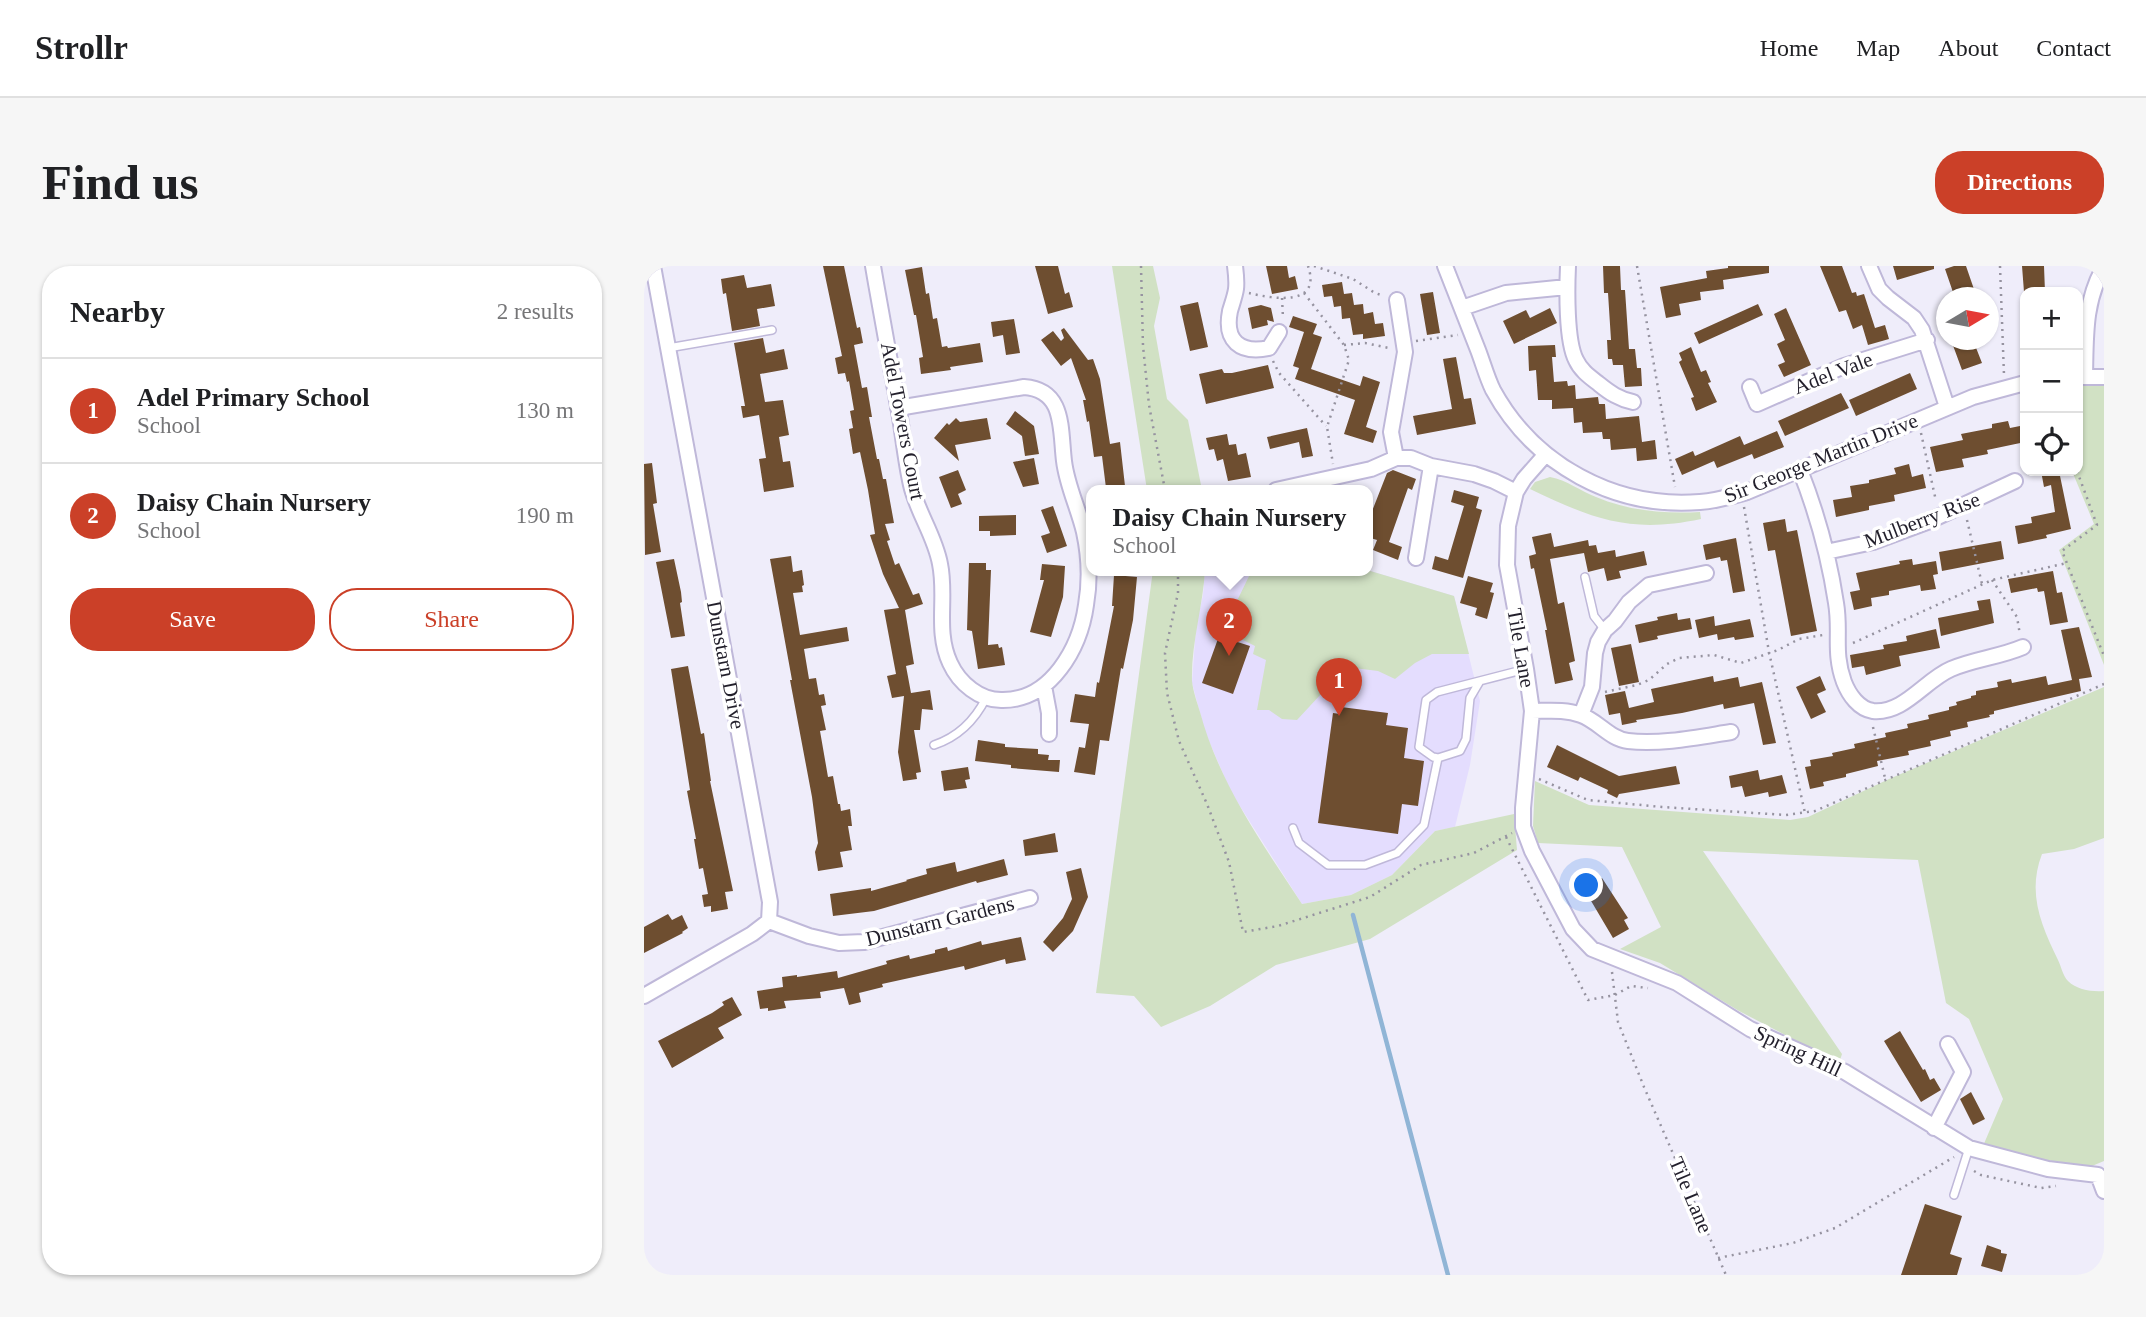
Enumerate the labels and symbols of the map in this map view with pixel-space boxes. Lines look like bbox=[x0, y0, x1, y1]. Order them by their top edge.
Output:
north arrow bbox=[1936, 287, 1999, 350]
street label: Adel Towers Court bbox=[876, 340, 930, 502]
street label: Adel Vale bbox=[1790, 347, 1876, 399]
street label: Sir George Martin Drive bbox=[1721, 408, 1921, 508]
street label: Mulberry Rise bbox=[1861, 487, 1983, 553]
pin: 2 bbox=[1206, 598, 1252, 656]
street label: Dunstarn Drive bbox=[702, 599, 750, 731]
street label: Tile Lane bbox=[1502, 606, 1540, 690]
pin: 1 bbox=[1316, 658, 1362, 716]
your location bbox=[1569, 868, 1603, 902]
street label: Dunstarn Gardens bbox=[863, 891, 1017, 951]
street label: Spring Hill bbox=[1750, 1020, 1846, 1082]
street label: Tile Lane bbox=[1664, 1153, 1718, 1237]

